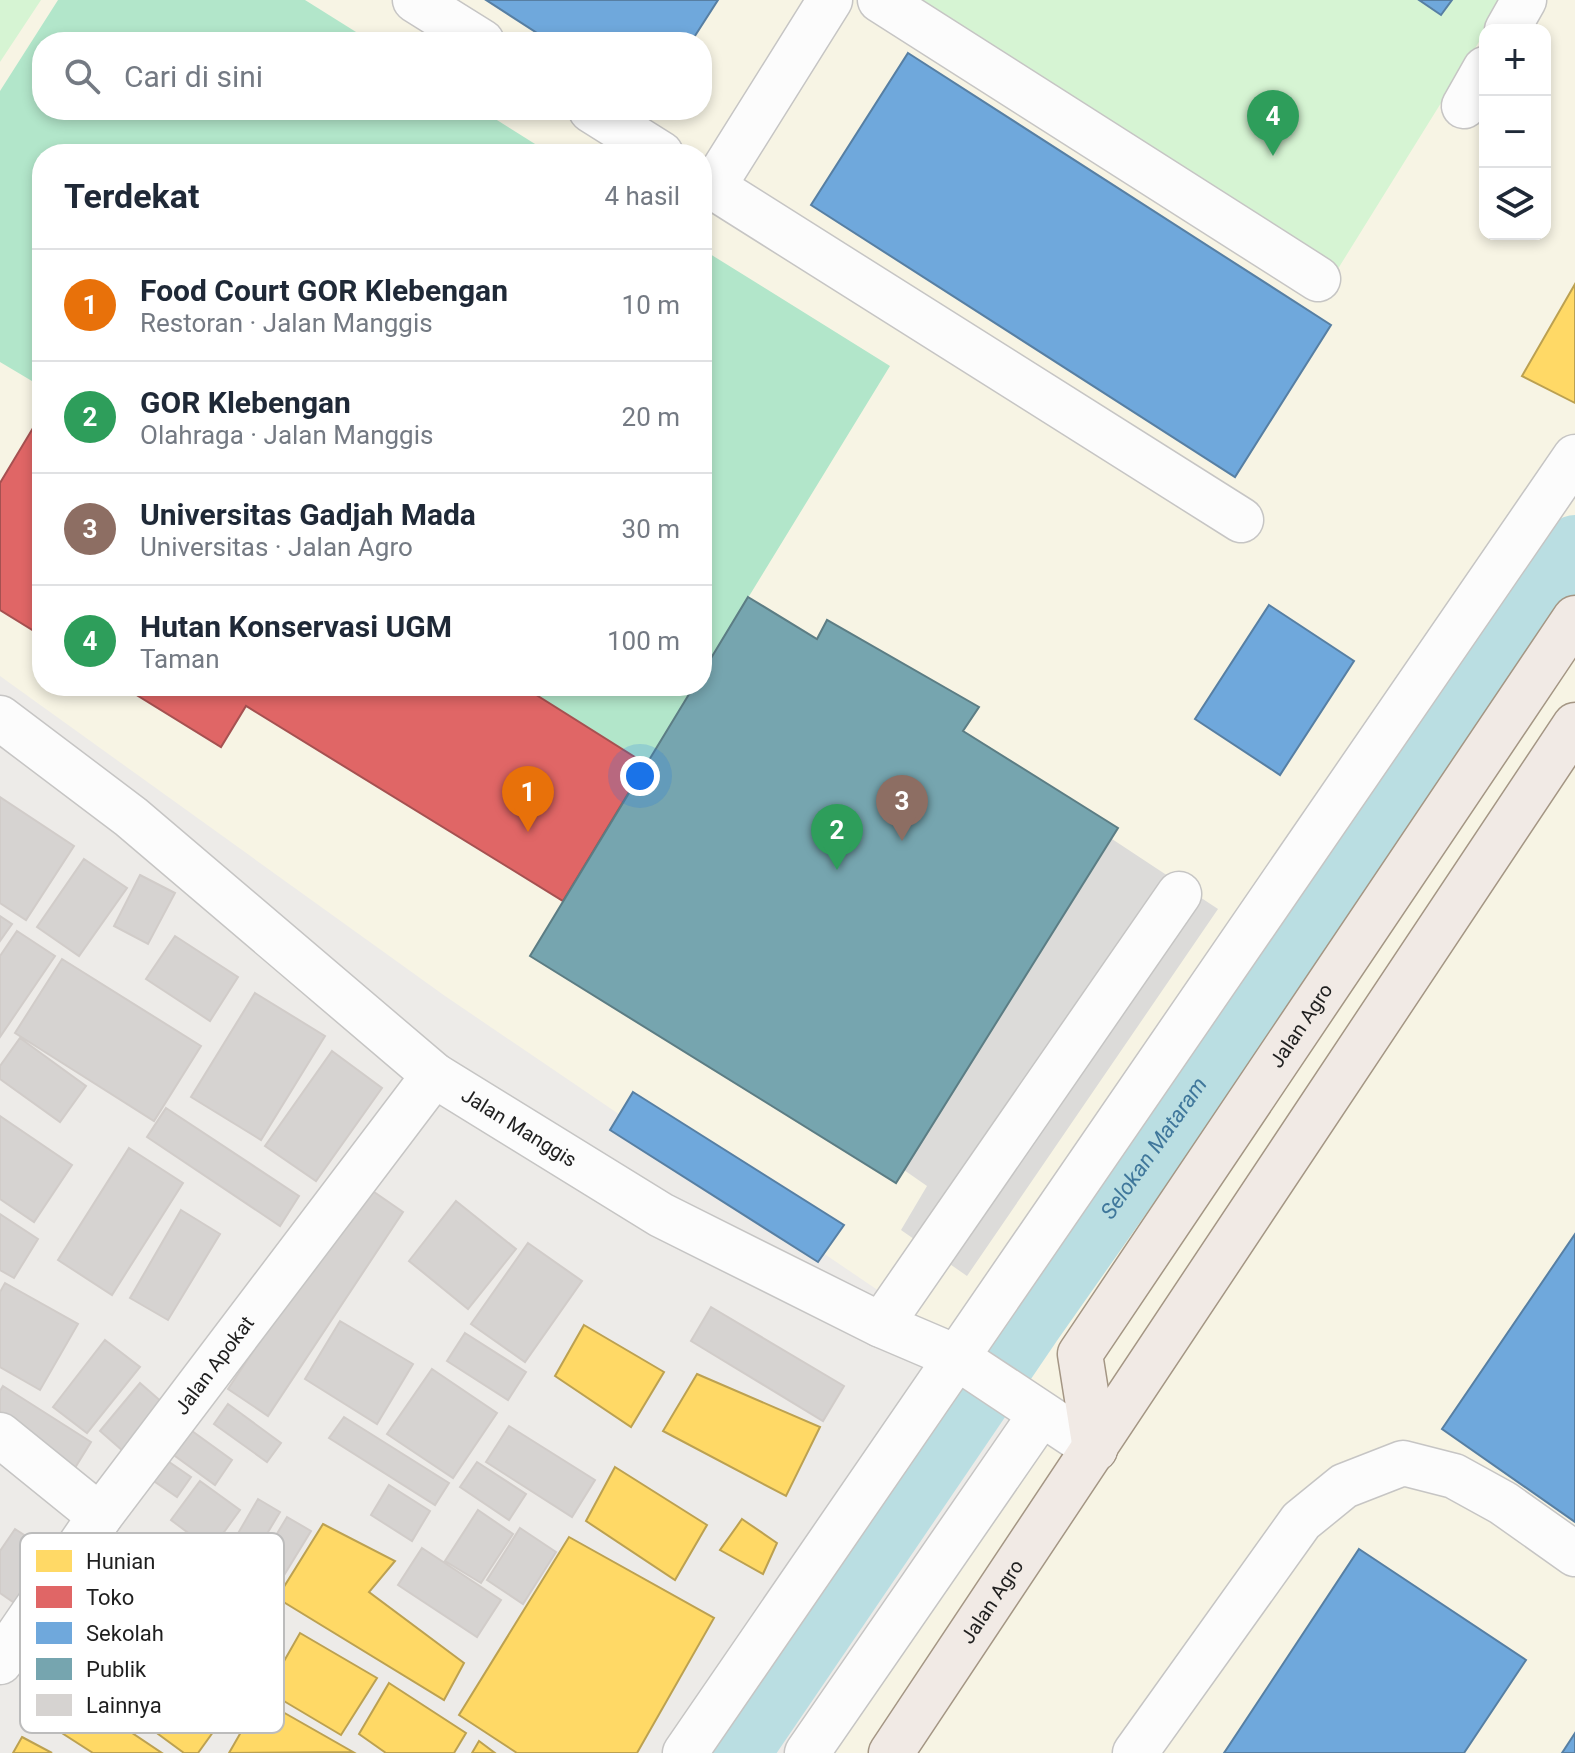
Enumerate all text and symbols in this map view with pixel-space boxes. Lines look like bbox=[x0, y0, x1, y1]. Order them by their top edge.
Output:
map controls bbox=[1479, 24, 1551, 240]
button: + bbox=[1479, 24, 1551, 96]
search box bbox=[32, 32, 712, 120]
icon: search bbox=[60, 54, 104, 98]
text: Cari di sini bbox=[124, 59, 263, 94]
pin: 4 bbox=[1247, 90, 1299, 156]
button: − bbox=[1479, 96, 1551, 168]
button: layers bbox=[1479, 168, 1551, 240]
text: Terdekat bbox=[64, 176, 199, 216]
text: 4 hasil bbox=[604, 181, 680, 211]
text: Food Court GOR Klebengan bbox=[140, 273, 508, 308]
text: 1 bbox=[83, 290, 97, 320]
text: 10 m bbox=[622, 290, 680, 320]
text: Restoran · Jalan Manggis bbox=[140, 308, 433, 338]
text: GOR Klebengan bbox=[140, 385, 351, 420]
text: 2 bbox=[83, 402, 97, 432]
text: 20 m bbox=[622, 402, 680, 432]
text: Olahraga · Jalan Manggis bbox=[140, 420, 433, 450]
text: Universitas Gadjah Mada bbox=[140, 497, 476, 532]
text: 3 bbox=[83, 514, 97, 544]
text: 30 m bbox=[622, 514, 680, 544]
text: Universitas · Jalan Agro bbox=[140, 532, 413, 562]
text: Hutan Konservasi UGM bbox=[140, 609, 452, 644]
text: 4 bbox=[83, 626, 97, 656]
text: 100 m bbox=[607, 626, 680, 656]
text: Taman bbox=[140, 644, 220, 674]
your location bbox=[620, 756, 660, 796]
pin: 1 bbox=[502, 766, 554, 832]
pin: 3 bbox=[876, 775, 928, 841]
pin: 2 bbox=[811, 804, 863, 870]
street label: Jalan Agro bbox=[1264, 979, 1338, 1072]
water label: Selokan Mataram bbox=[1095, 1072, 1212, 1223]
street label: Jalan Manggis bbox=[457, 1083, 581, 1172]
street label: Jalan Apokat bbox=[169, 1311, 259, 1419]
legend bbox=[20, 1533, 284, 1733]
text: Hunian bbox=[86, 1549, 155, 1574]
street label: Jalan Agro bbox=[955, 1555, 1028, 1648]
text: Toko bbox=[86, 1585, 134, 1610]
text: Sekolah bbox=[86, 1621, 164, 1646]
text: Publik bbox=[86, 1657, 147, 1682]
text: Lainnya bbox=[86, 1693, 162, 1718]

